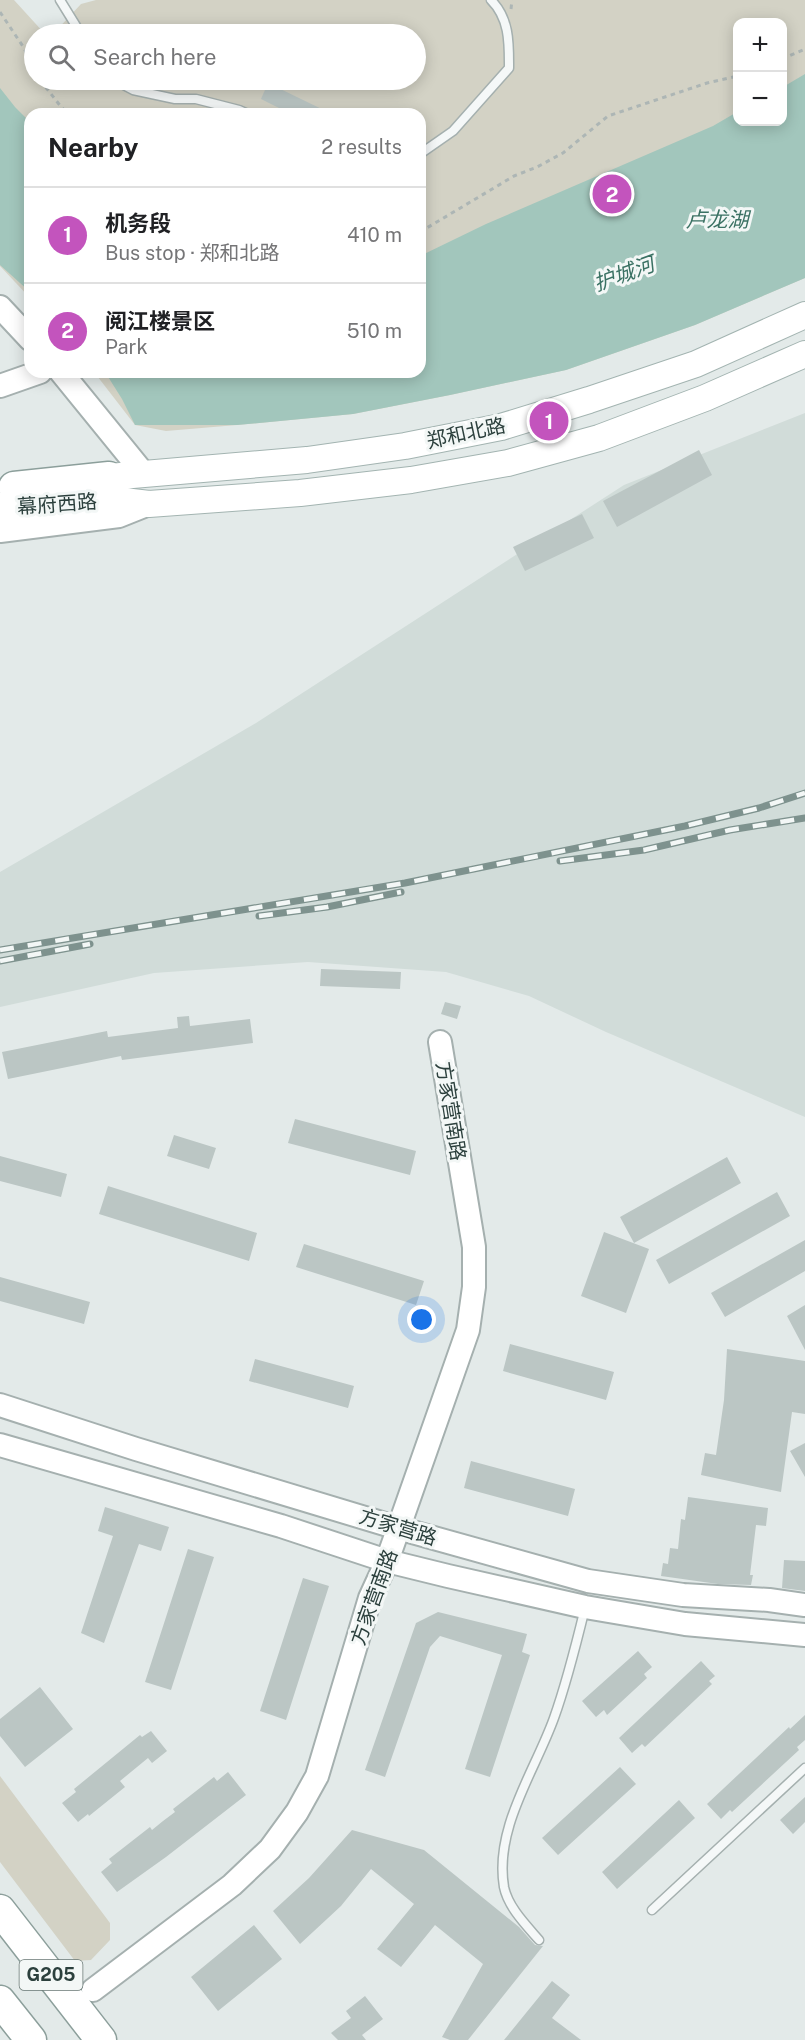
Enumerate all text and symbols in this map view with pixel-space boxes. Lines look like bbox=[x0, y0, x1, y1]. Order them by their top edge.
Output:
map controls bbox=[733, 18, 787, 126]
button: + bbox=[733, 18, 787, 72]
search box bbox=[24, 24, 426, 90]
icon: search bbox=[45, 41, 78, 74]
text: Search here bbox=[93, 44, 217, 70]
button: − bbox=[733, 72, 787, 126]
text: Nearby bbox=[48, 132, 138, 163]
text: 2 results bbox=[321, 135, 402, 159]
pin: 2 bbox=[592, 172, 632, 216]
water label: 卢龙湖 bbox=[686, 207, 751, 232]
text: 机务段 bbox=[105, 210, 171, 236]
text: 1 bbox=[63, 223, 72, 247]
text: 410 m bbox=[347, 223, 402, 247]
text: Bus stop · 郑和北路 bbox=[105, 241, 280, 265]
water label: 护城河 bbox=[590, 250, 661, 296]
text: 阅江楼景区 bbox=[105, 308, 215, 334]
text: 2 bbox=[61, 319, 74, 343]
text: 510 m bbox=[347, 319, 402, 343]
text: Park bbox=[105, 335, 148, 359]
pin: 1 bbox=[530, 398, 568, 444]
street label: 郑和北路 bbox=[424, 413, 508, 453]
street label: 幕府西路 bbox=[16, 489, 98, 519]
street label: 方家营南路 bbox=[431, 1060, 471, 1162]
your location bbox=[407, 1305, 436, 1334]
street label: 方家营路 bbox=[356, 1504, 440, 1550]
street label: 方家营南路 bbox=[346, 1546, 402, 1648]
road number: G205 bbox=[20, 1960, 82, 1990]

